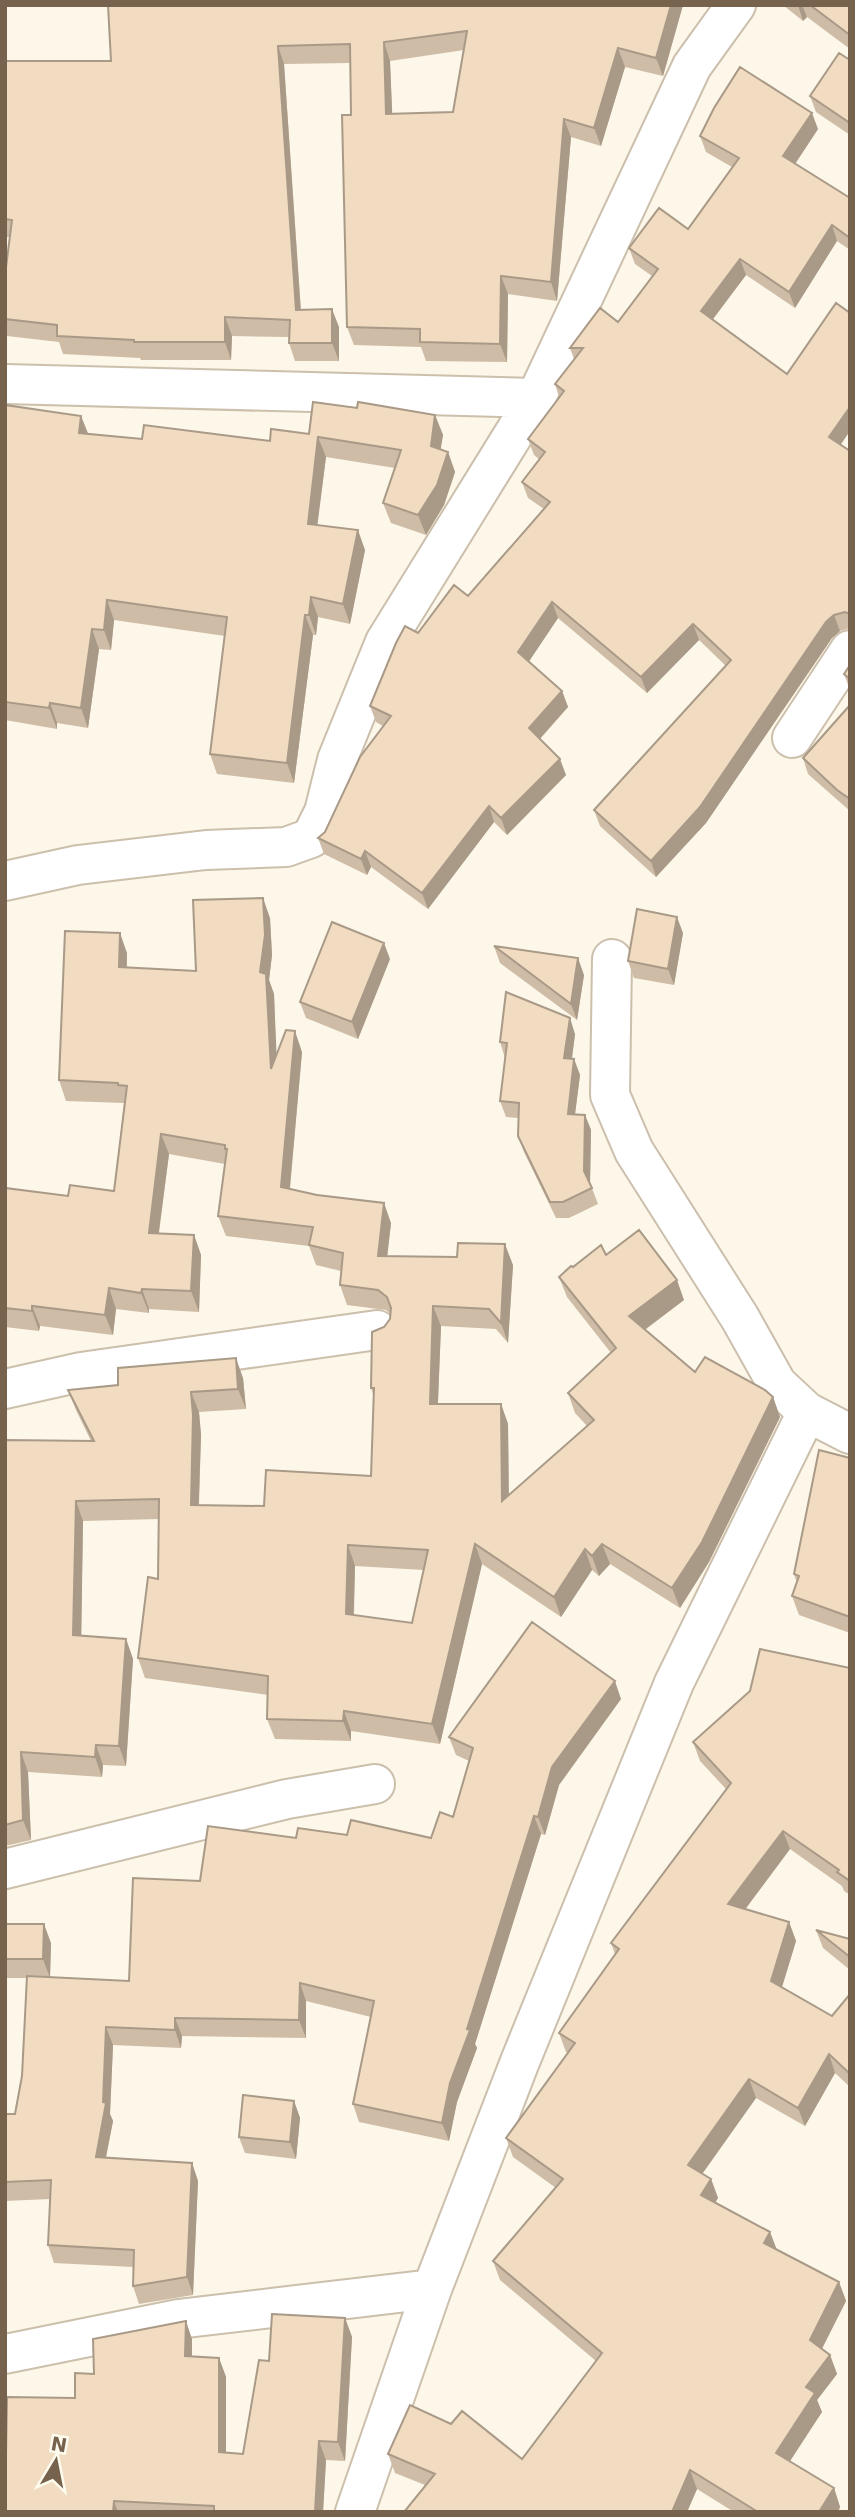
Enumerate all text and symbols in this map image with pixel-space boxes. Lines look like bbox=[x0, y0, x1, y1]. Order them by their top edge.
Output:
north arrow bbox=[21, 2426, 91, 2496]
text: N bbox=[49, 2432, 69, 2456]

